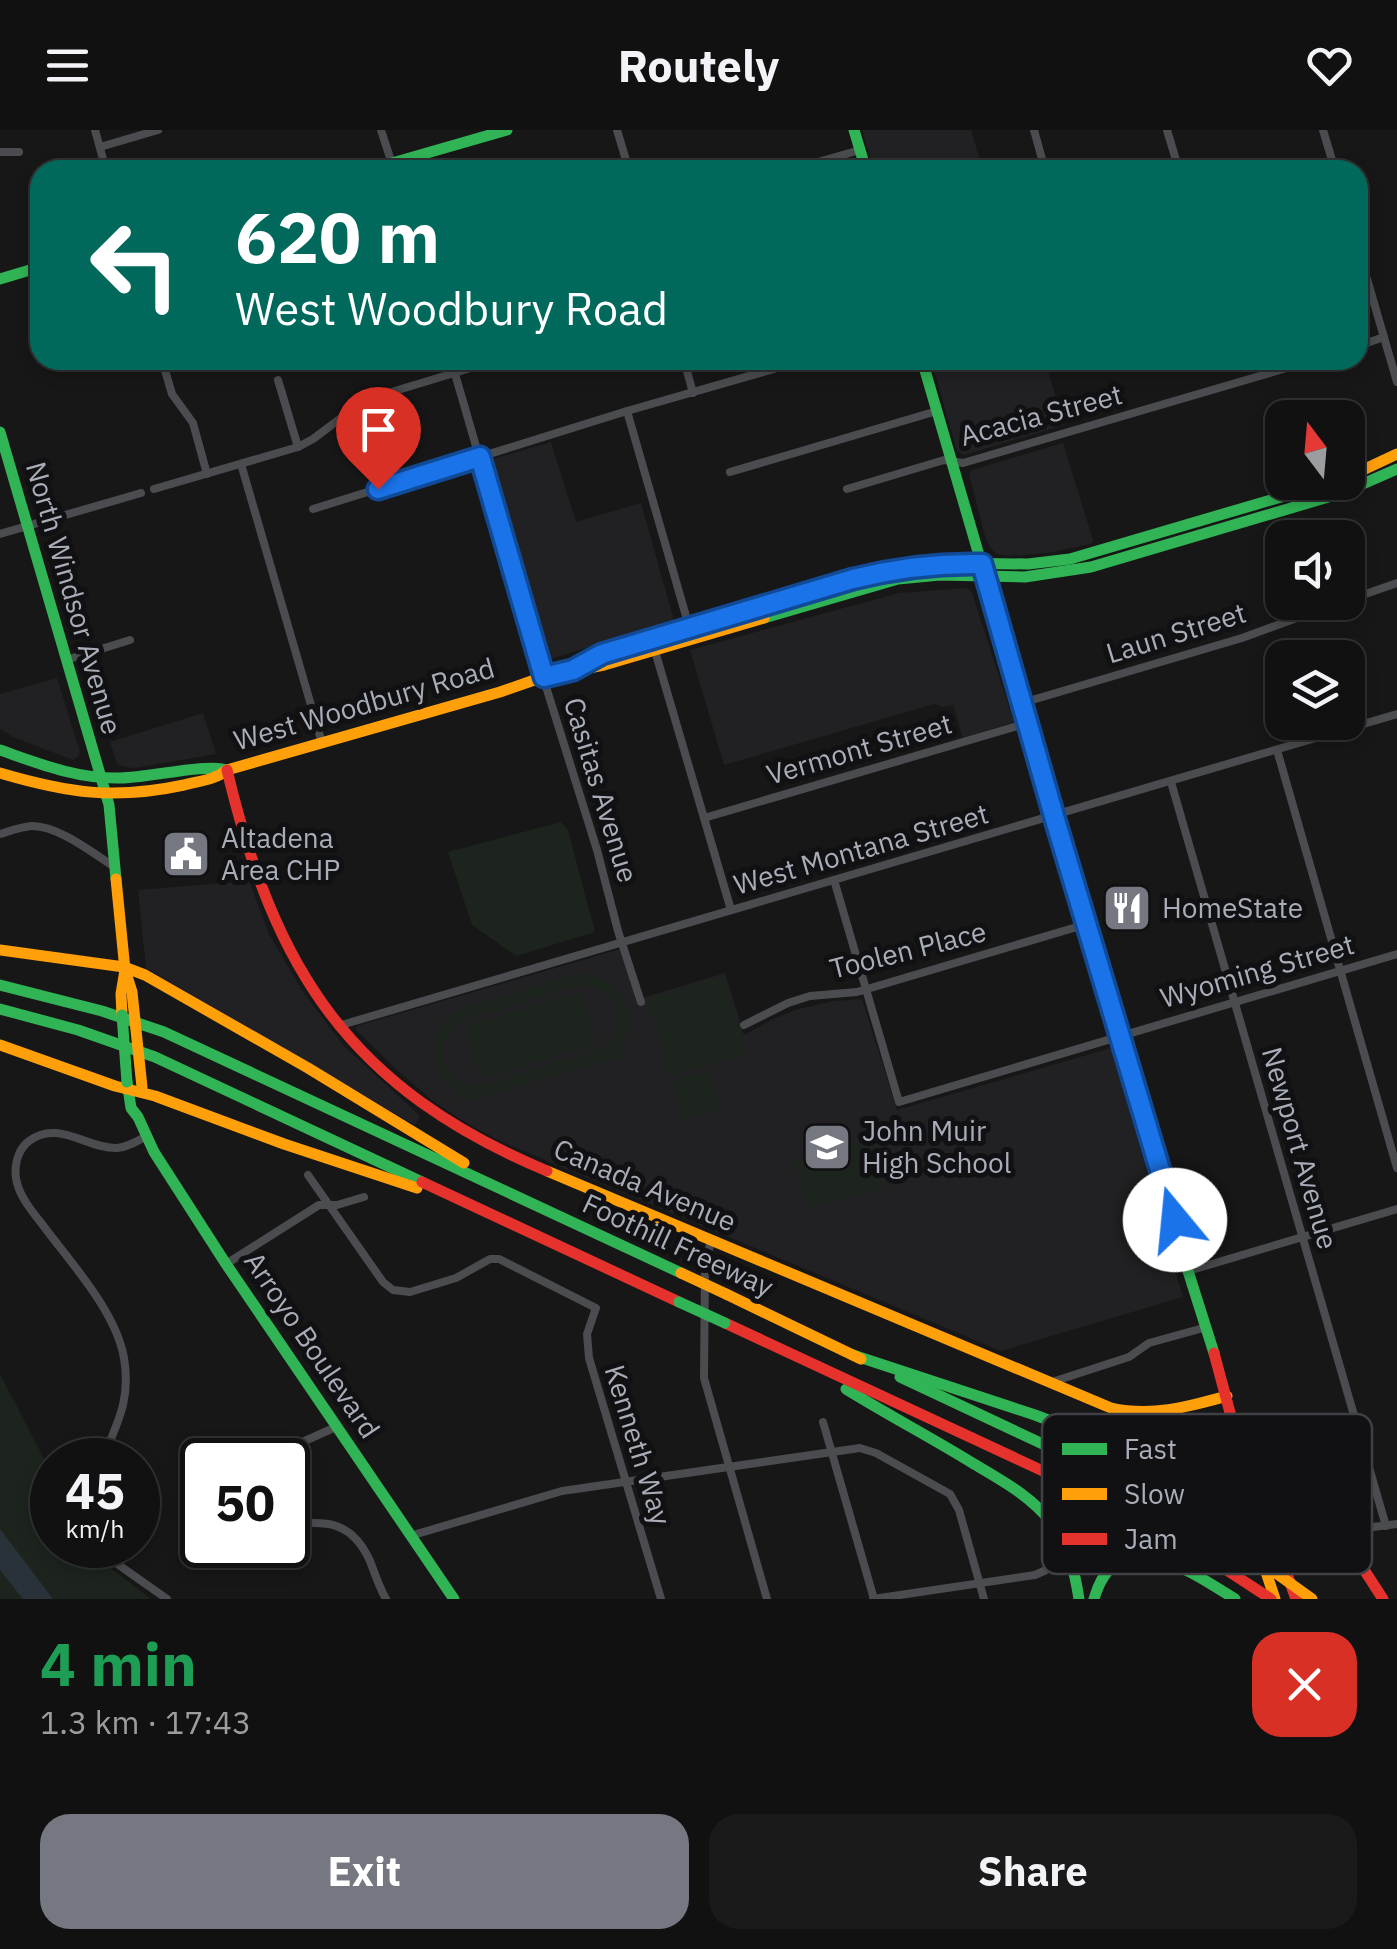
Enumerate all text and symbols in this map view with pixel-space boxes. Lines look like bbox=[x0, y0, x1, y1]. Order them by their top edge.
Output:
text: Routely bbox=[618, 36, 779, 94]
icon: menu bbox=[40, 38, 95, 93]
icon: heart bbox=[1302, 38, 1357, 93]
text: 620 m bbox=[235, 191, 440, 282]
icon: left bbox=[70, 200, 200, 330]
text: West Woodbury Road bbox=[235, 279, 668, 337]
street label: Acacia Street bbox=[956, 375, 1126, 454]
pin bbox=[336, 387, 421, 490]
north arrow bbox=[1265, 400, 1365, 500]
map controls bbox=[1265, 400, 1365, 740]
icon: arrive bbox=[351, 402, 406, 457]
street label: North Windsor Avenue bbox=[18, 457, 131, 738]
button: sound bbox=[1265, 520, 1365, 620]
street label: Laun Street bbox=[1102, 594, 1250, 671]
button: layers bbox=[1265, 640, 1365, 740]
street label: West Woodbury Road bbox=[229, 649, 499, 758]
street label: Casitas Avenue bbox=[556, 693, 647, 887]
street label: Vermont Street bbox=[762, 704, 956, 793]
street label: West Montana Street bbox=[729, 794, 992, 903]
place label: Altadena Area CHP bbox=[221, 819, 340, 888]
public building icon: Altadena Area CHP bbox=[160, 828, 212, 880]
restaurant icon: HomeState bbox=[1101, 882, 1153, 934]
place label: HomeState bbox=[1162, 889, 1303, 926]
street label: Toolen Place bbox=[826, 912, 990, 987]
street label: Wyoming Street bbox=[1156, 925, 1358, 1016]
street label: Newport Avenue bbox=[1254, 1042, 1347, 1253]
place label: John Muir High School bbox=[862, 1112, 1011, 1181]
school or university icon: John Muir High School bbox=[801, 1121, 853, 1173]
street label: Canada Avenue bbox=[548, 1130, 742, 1240]
position arrow bbox=[1123, 1168, 1227, 1272]
street label: Foothill Freeway bbox=[577, 1184, 780, 1305]
street label: Arroyo Boulevard bbox=[236, 1244, 389, 1445]
street label: Kenneth Way bbox=[597, 1360, 680, 1529]
legend bbox=[1042, 1414, 1372, 1574]
text: Fast bbox=[1124, 1430, 1177, 1467]
speed limit sign: 50 bbox=[180, 1438, 310, 1568]
text: 45 bbox=[65, 1458, 125, 1523]
text: Slow bbox=[1124, 1475, 1185, 1512]
text: km/h bbox=[66, 1512, 124, 1545]
text: Jam bbox=[1124, 1520, 1178, 1557]
text: 4 min bbox=[40, 1624, 197, 1703]
button: close bbox=[1252, 1632, 1357, 1737]
text: 1.3 km · 17:43 bbox=[40, 1701, 251, 1743]
button: Exit bbox=[40, 1814, 689, 1929]
button: Share bbox=[709, 1814, 1357, 1929]

